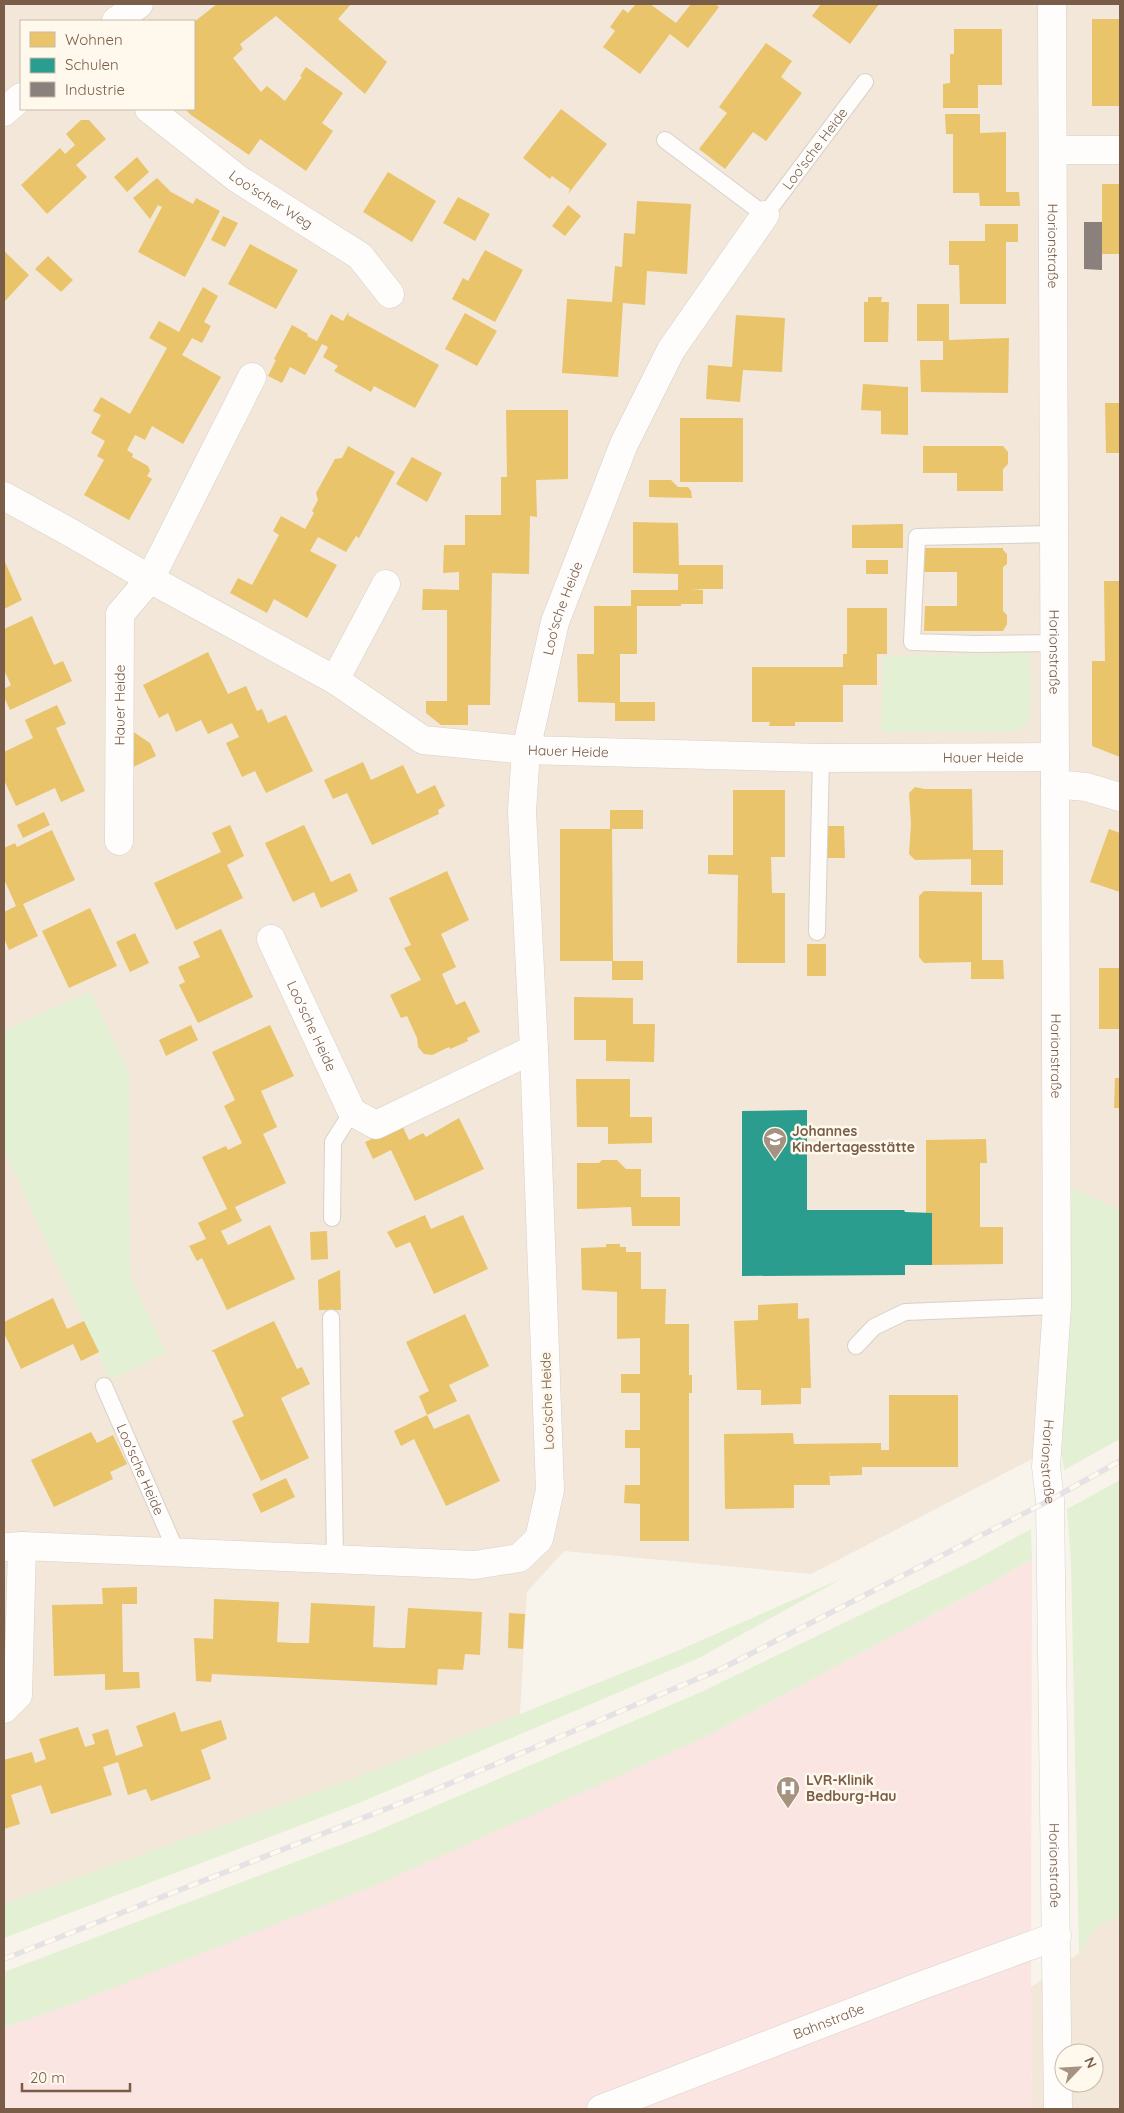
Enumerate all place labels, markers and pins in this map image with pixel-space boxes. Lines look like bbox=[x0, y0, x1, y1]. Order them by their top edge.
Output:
place label: Johannes Kindertagesstätte bbox=[792, 1122, 915, 1156]
school or university icon: Johannes Kindertagesstätte bbox=[762, 1126, 788, 1160]
place label: LVR-Klinik Bedburg-Hau bbox=[806, 1771, 897, 1805]
hospital icon: LVR-Klinik Bedburg-Hau bbox=[775, 1775, 801, 1809]

